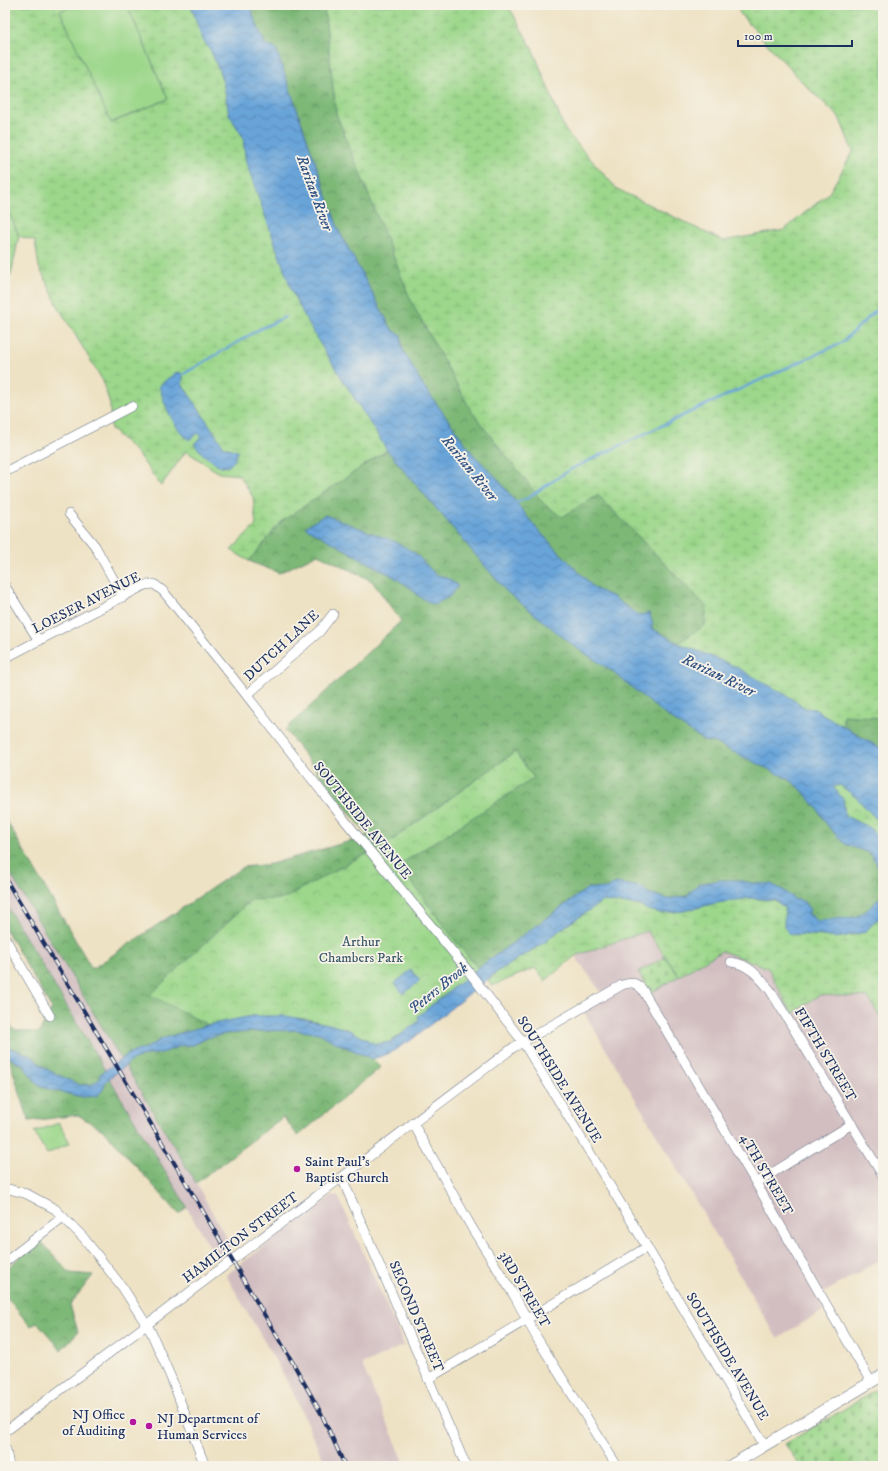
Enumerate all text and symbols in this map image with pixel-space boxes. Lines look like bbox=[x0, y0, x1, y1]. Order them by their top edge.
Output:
scale bar bbox=[738, 22, 852, 48]
text: 100 m bbox=[744, 29, 773, 44]
water label: Raritan River bbox=[292, 152, 338, 235]
water label: Raritan River bbox=[437, 431, 503, 506]
street label: LOESER AVENUE bbox=[29, 568, 144, 638]
street label: DUTCH LANE bbox=[240, 606, 323, 685]
water label: Raritan River bbox=[678, 649, 760, 702]
street label: SOUTHSIDE AVENUE bbox=[309, 758, 415, 883]
park label: Arthur Chambers Park bbox=[319, 933, 403, 967]
water label: Peters Brook bbox=[405, 958, 473, 1018]
street label: FIFTH STREET bbox=[790, 1004, 860, 1105]
street label: SOUTHSIDE AVENUE bbox=[513, 1013, 606, 1146]
street label: 4TH STREET bbox=[736, 1131, 797, 1219]
place label: Saint Paul's Baptist Church bbox=[305, 1153, 390, 1187]
marker: Saint Paul's Baptist Church bbox=[292, 1164, 302, 1174]
street label: HAMILTON STREET bbox=[179, 1188, 303, 1287]
street label: 3RD STREET bbox=[494, 1248, 554, 1331]
street label: SECOND STREET bbox=[385, 1258, 448, 1375]
street label: SOUTHSIDE AVENUE bbox=[682, 1289, 773, 1424]
place label: NJ Office of Auditing bbox=[62, 1406, 125, 1440]
place label: NJ Department of Human Services bbox=[157, 1410, 261, 1444]
marker: NJ Office of Auditing bbox=[128, 1417, 138, 1427]
marker: NJ Department of Human Services bbox=[144, 1421, 154, 1431]

